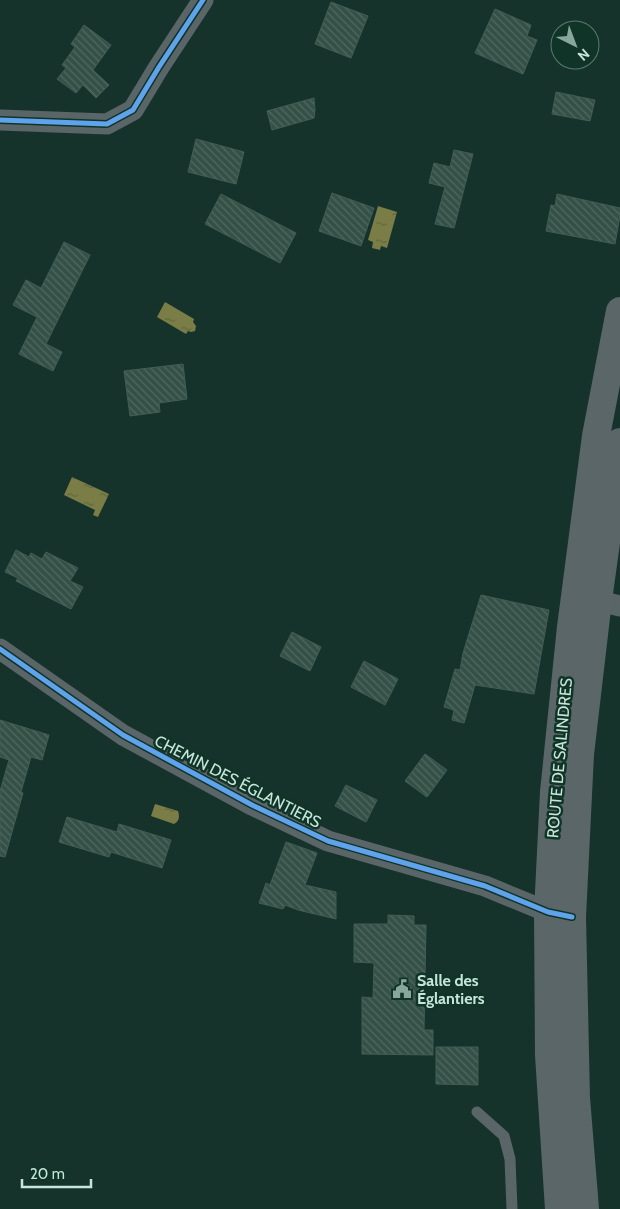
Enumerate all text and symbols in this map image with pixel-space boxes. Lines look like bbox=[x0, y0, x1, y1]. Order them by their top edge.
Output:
north arrow bbox=[550, 20, 600, 70]
text: N bbox=[574, 45, 593, 65]
street label: ROUTE DE SALINDRES bbox=[543, 677, 576, 839]
street label: CHEMIN DES ÉGLANTIERS bbox=[151, 731, 324, 832]
place label: Salle des Églantiers bbox=[417, 971, 485, 1008]
public building icon: Salle des Églantiers bbox=[391, 978, 413, 1000]
scale bar bbox=[22, 1156, 91, 1188]
text: 20 m bbox=[30, 1165, 65, 1183]

